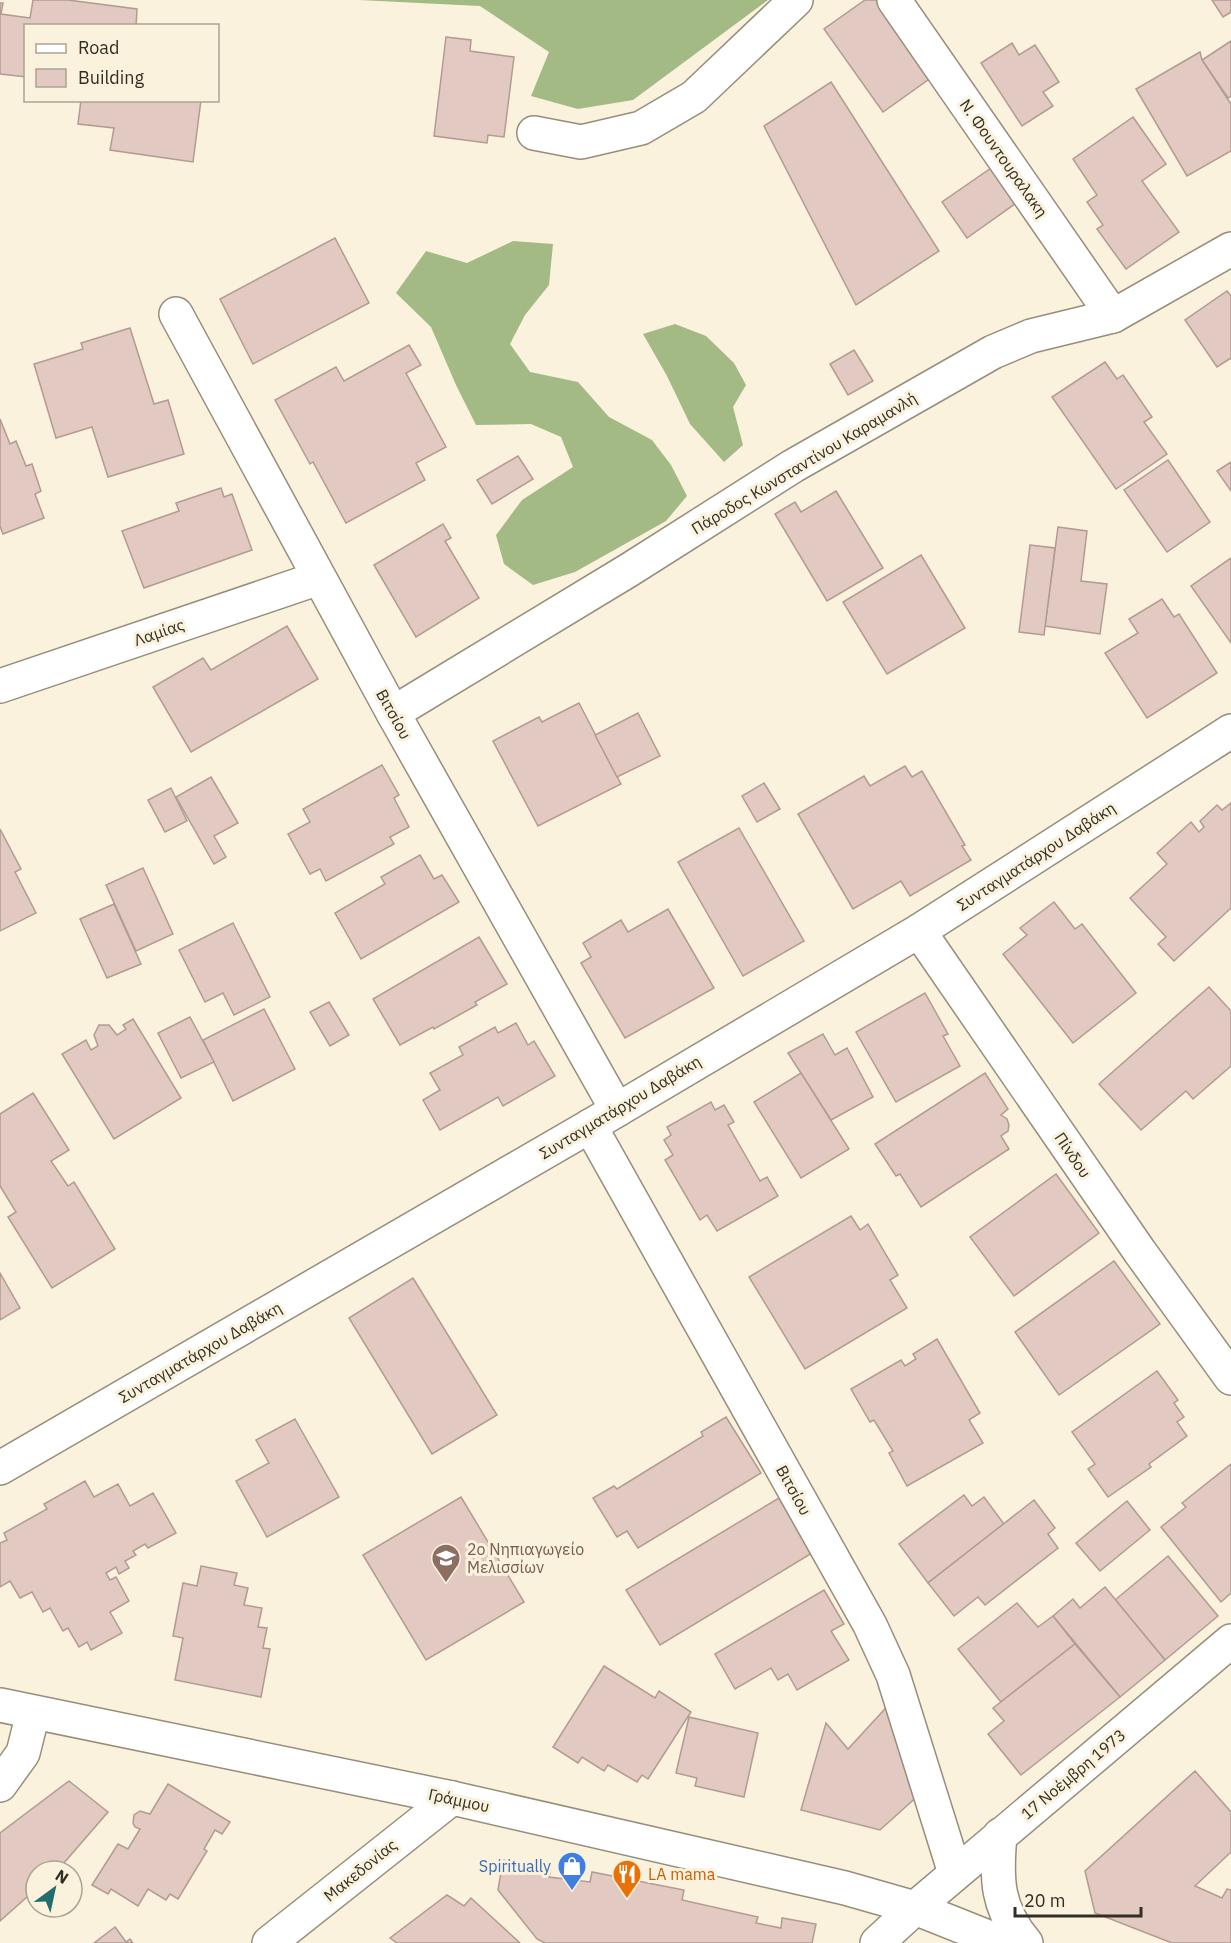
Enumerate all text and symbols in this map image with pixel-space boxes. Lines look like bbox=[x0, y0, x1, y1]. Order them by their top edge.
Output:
legend bbox=[24, 24, 219, 102]
text: Road bbox=[78, 36, 119, 59]
text: Building bbox=[78, 66, 145, 89]
street label: Ν. Φουντουραλακη bbox=[956, 95, 1052, 221]
street label: Πάροδος Κωνσταντίνου Καραμανλή bbox=[688, 388, 920, 538]
street label: Λαμίας bbox=[131, 614, 187, 650]
street label: Βιτσίου bbox=[372, 685, 416, 743]
street label: Συνταγματάρχου Δαβάκη bbox=[953, 797, 1119, 915]
street label: Συνταγματάρχου Δαβάκη bbox=[536, 1051, 704, 1163]
street label: Πίνδου bbox=[1051, 1128, 1095, 1182]
street label: Συνταγματάρχου Δαβάκη bbox=[115, 1297, 285, 1407]
street label: Βιτσίου bbox=[772, 1461, 816, 1519]
place label: 2ο Νηπιαγωγείο Μελισσίων bbox=[467, 1539, 584, 1577]
school or university icon: 2ο Νηπιαγωγείο Μελισσίων bbox=[430, 1542, 462, 1584]
street label: 17 Νοέμβρη 1973 bbox=[1017, 1724, 1129, 1824]
street label: Γράμμου bbox=[427, 1784, 491, 1816]
street label: Μακεδονίας bbox=[319, 1834, 401, 1906]
shop icon: Spiritually bbox=[556, 1850, 588, 1892]
place label: Spiritually bbox=[479, 1856, 551, 1876]
restaurant icon: LA mama bbox=[611, 1858, 643, 1900]
north arrow bbox=[24, 1859, 84, 1919]
place label: LA mama bbox=[648, 1864, 716, 1884]
text: N bbox=[52, 1865, 72, 1888]
scale bar bbox=[1015, 1880, 1141, 1918]
text: 20 m bbox=[1024, 1889, 1066, 1912]

